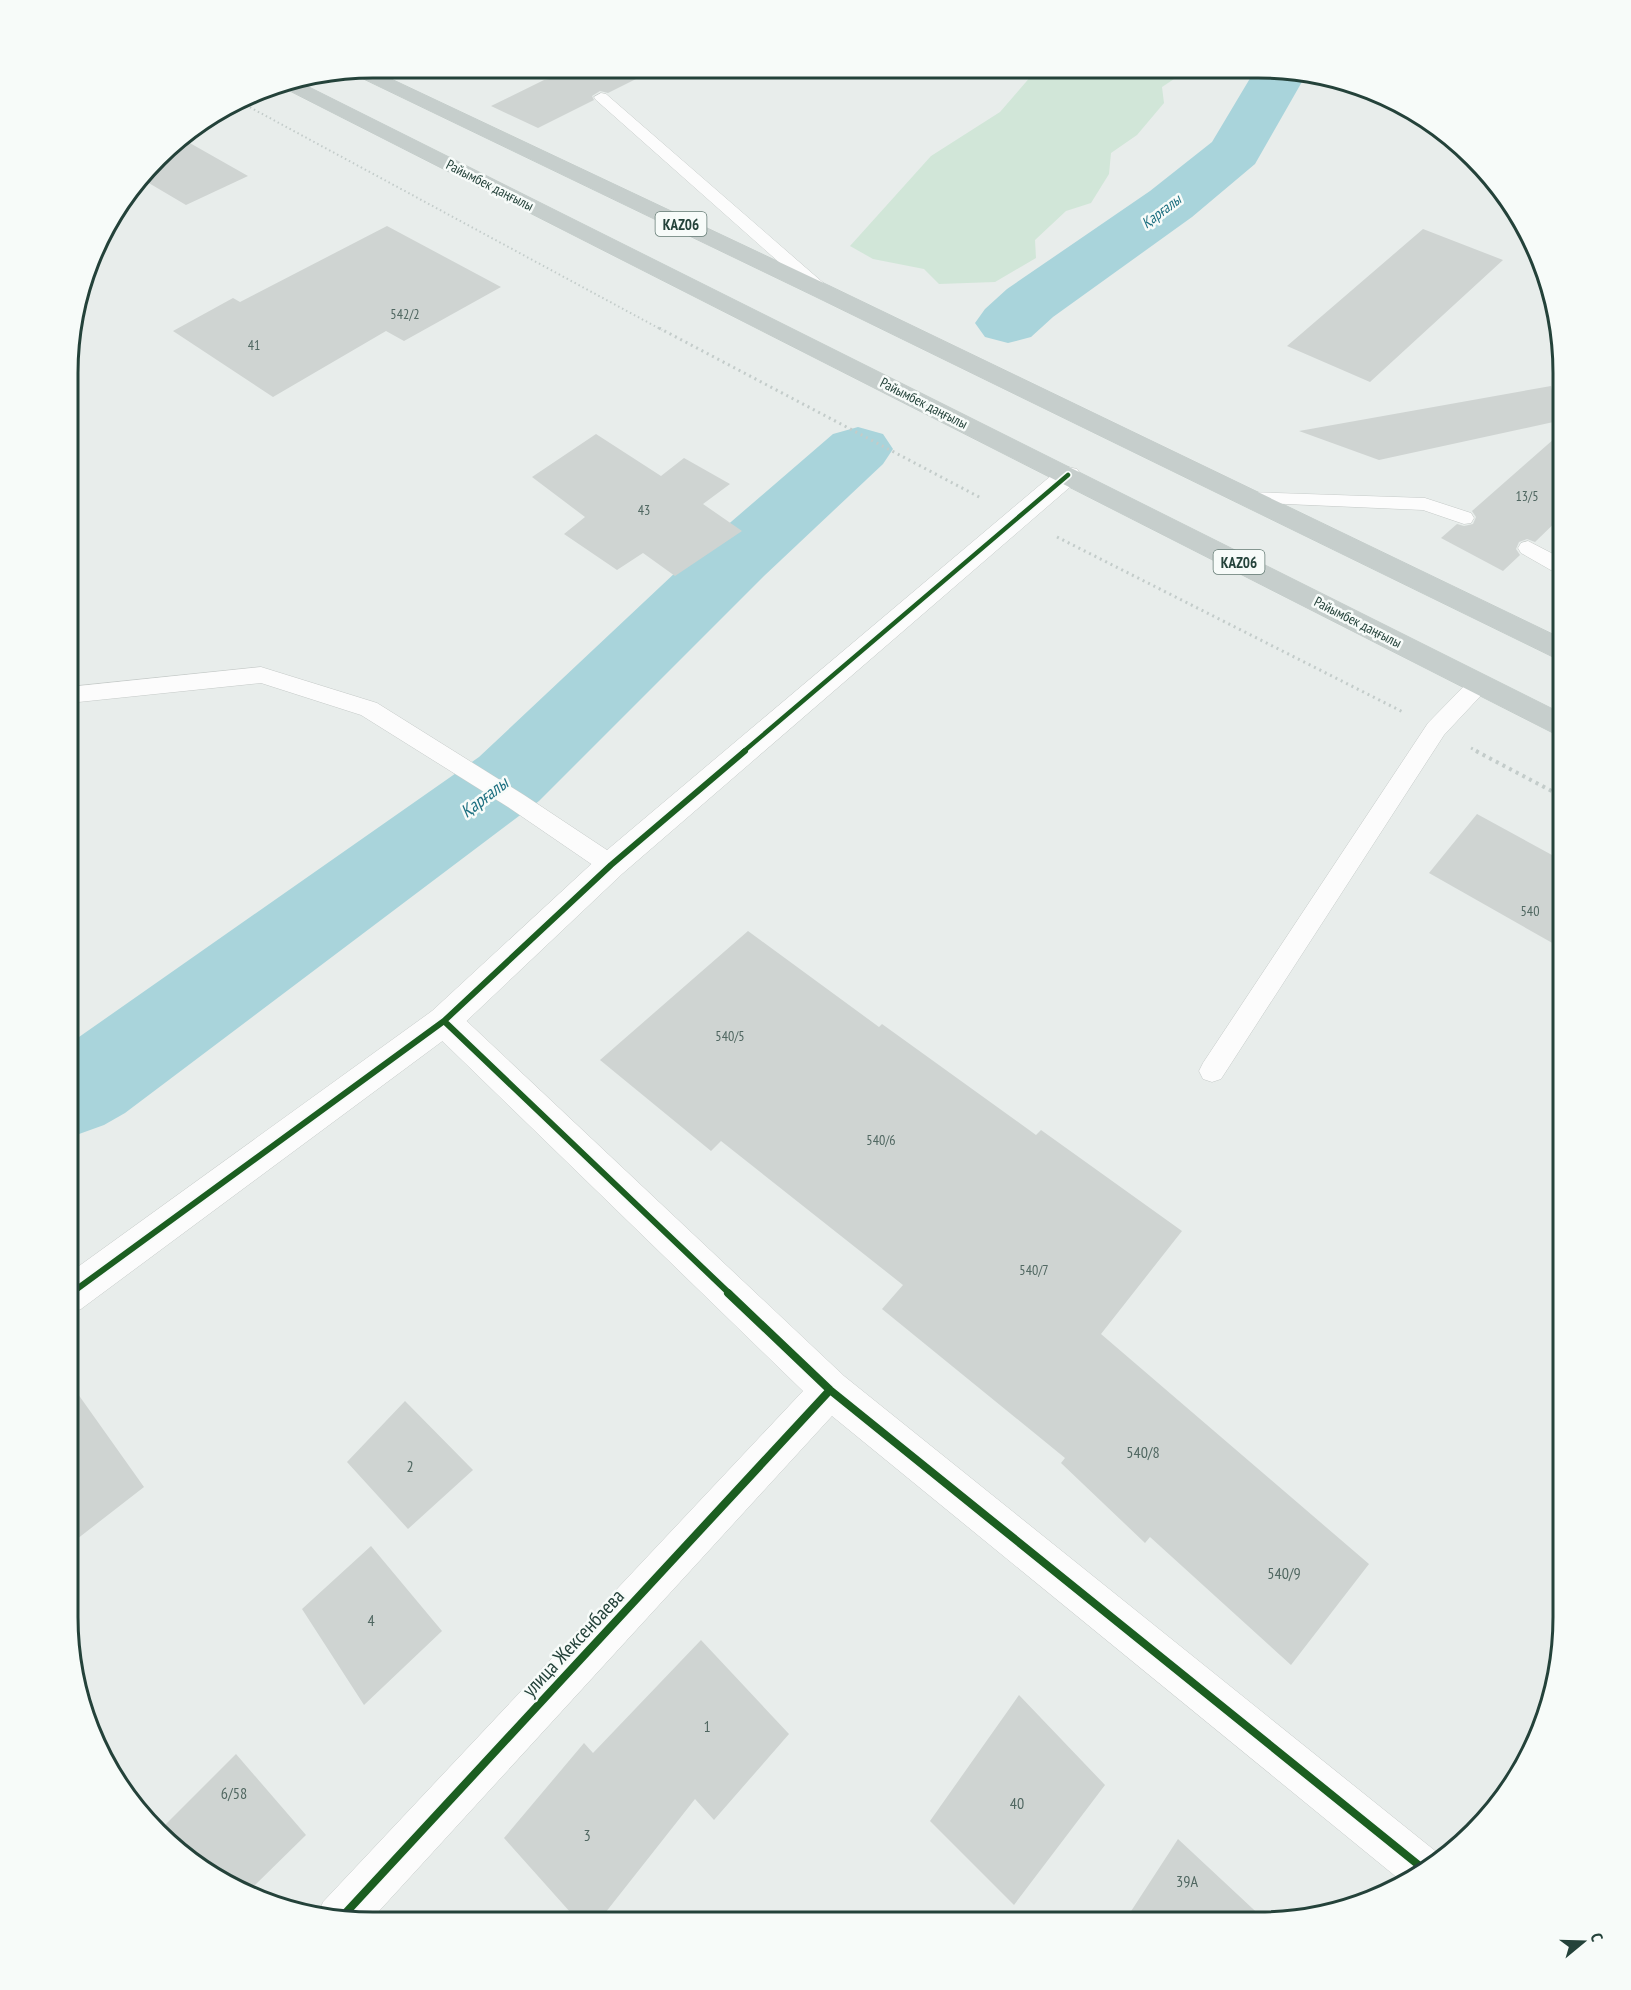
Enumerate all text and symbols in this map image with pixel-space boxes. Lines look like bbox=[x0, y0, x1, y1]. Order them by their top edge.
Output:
street label: Райымбек даңғылы bbox=[443, 155, 537, 215]
water label: Қарғалы bbox=[1137, 189, 1186, 232]
road number: KАZ06 bbox=[656, 212, 706, 236]
house number: 542/2 bbox=[390, 305, 420, 323]
house number: 41 bbox=[248, 336, 260, 354]
street label: Райымбек даңғылы bbox=[877, 373, 971, 433]
house number: 13/5 bbox=[1515, 487, 1539, 505]
house number: 43 bbox=[638, 501, 650, 519]
road number: KАZ06 bbox=[1214, 550, 1264, 574]
street label: Райымбек даңғылы bbox=[1311, 592, 1405, 652]
water label: Қарғалы bbox=[456, 771, 513, 822]
house number: 540 bbox=[1521, 902, 1539, 920]
house number: 540/5 bbox=[715, 1027, 745, 1045]
house number: 540/6 bbox=[866, 1131, 896, 1149]
house number: 540/7 bbox=[1019, 1261, 1049, 1279]
house number: 540/8 bbox=[1126, 1442, 1160, 1462]
house number: 2 bbox=[406, 1456, 414, 1476]
house number: 540/9 bbox=[1267, 1563, 1301, 1583]
street label: улица Жексенбаева bbox=[516, 1584, 630, 1702]
house number: 4 bbox=[367, 1610, 375, 1630]
house number: 1 bbox=[703, 1716, 711, 1736]
house number: 6/58 bbox=[221, 1783, 247, 1803]
house number: 40 bbox=[1010, 1793, 1024, 1813]
house number: 3 bbox=[583, 1825, 591, 1845]
house number: 39А bbox=[1176, 1871, 1198, 1891]
north arrow bbox=[1553, 1912, 1613, 1972]
text: С bbox=[1587, 1930, 1608, 1944]

